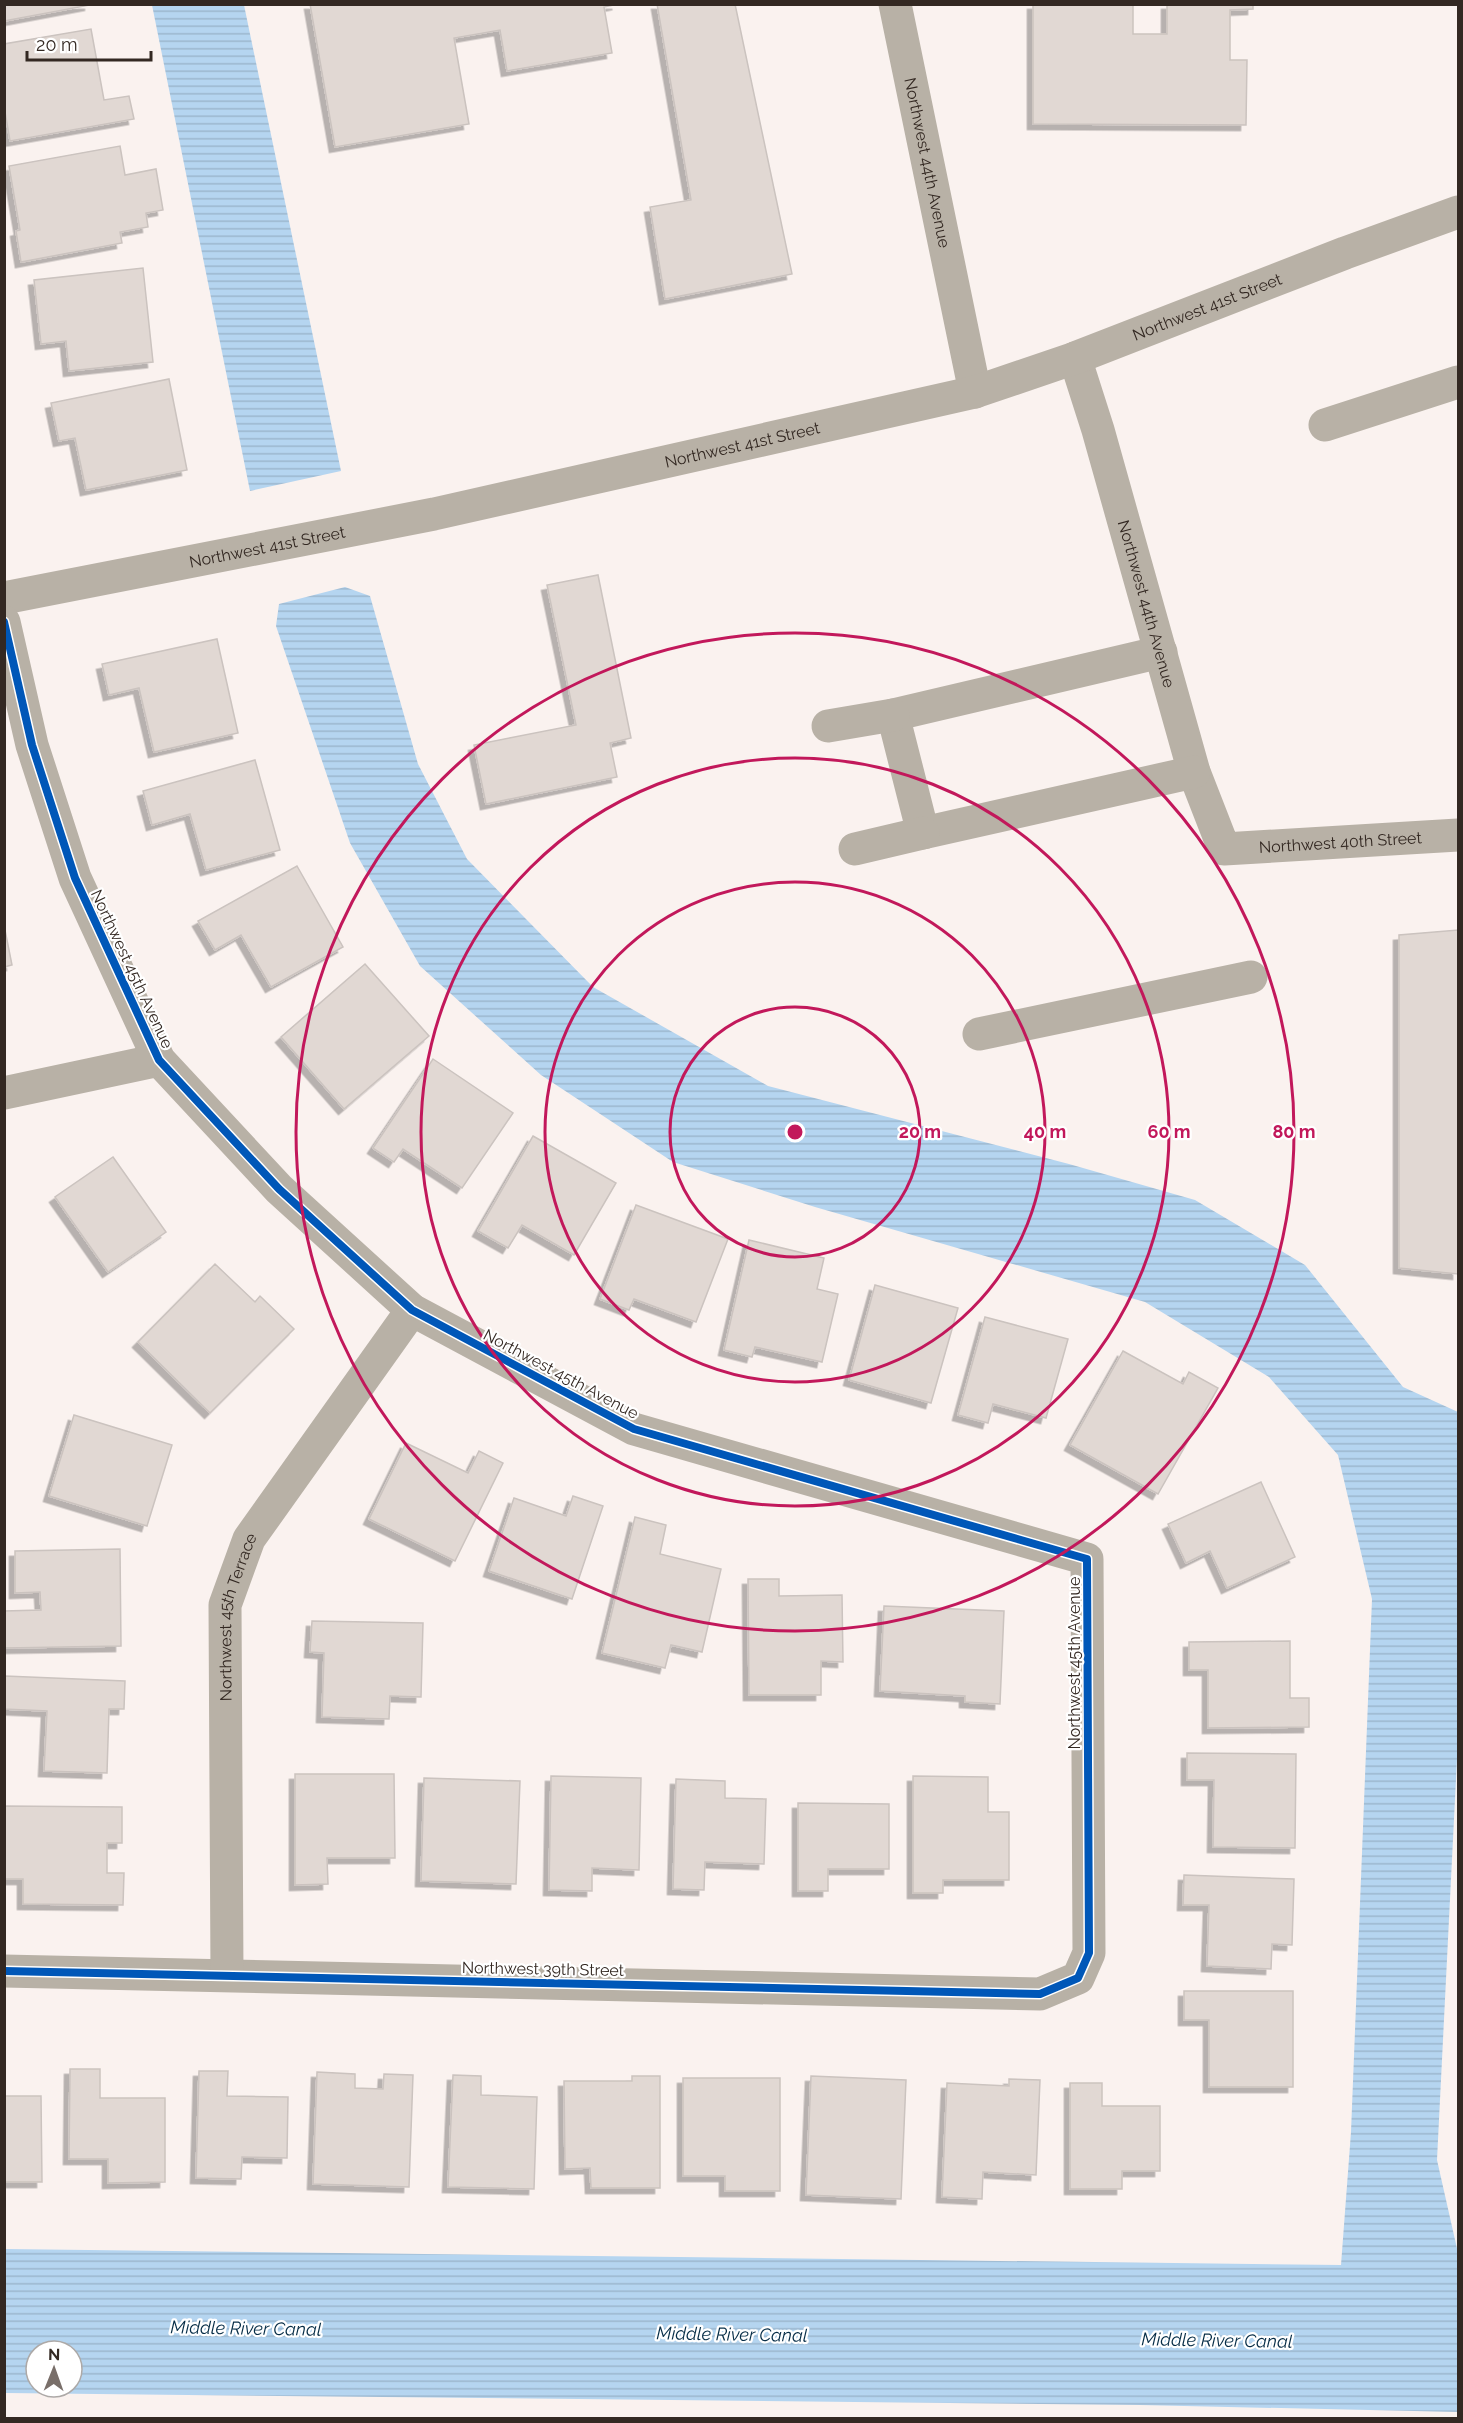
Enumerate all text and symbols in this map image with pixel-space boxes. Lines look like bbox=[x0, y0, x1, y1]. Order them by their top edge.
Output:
scale bar bbox=[27, 24, 152, 62]
text: 20 m bbox=[36, 34, 78, 55]
street label: Northwest 44th Avenue bbox=[901, 76, 955, 249]
street label: Northwest 41st Street bbox=[1130, 269, 1285, 344]
street label: Northwest 41st Street bbox=[663, 418, 822, 471]
street label: Northwest 44th Avenue bbox=[1114, 518, 1179, 690]
street label: Northwest 41st Street bbox=[187, 522, 347, 571]
street label: Northwest 40th Street bbox=[1258, 828, 1423, 856]
street label: Northwest 45th Avenue bbox=[87, 887, 177, 1051]
text: 20 m bbox=[899, 1121, 941, 1142]
text: 40 m bbox=[1024, 1121, 1066, 1142]
text: 60 m bbox=[1147, 1121, 1191, 1142]
text: 80 m bbox=[1272, 1121, 1316, 1142]
centre of rings bbox=[785, 1122, 805, 1142]
street label: Northwest 45th Avenue bbox=[480, 1325, 642, 1423]
street label: Northwest 45th Terrace bbox=[215, 1529, 260, 1701]
street label: Northwest 45th Avenue bbox=[1065, 1577, 1084, 1750]
street label: Northwest 39th Street bbox=[462, 1958, 625, 1980]
water label: Middle River Canal bbox=[170, 2316, 322, 2340]
water label: Middle River Canal bbox=[656, 2322, 808, 2346]
water label: Middle River Canal bbox=[1141, 2328, 1293, 2352]
north arrow bbox=[24, 2339, 84, 2399]
text: N bbox=[48, 2345, 61, 2364]

